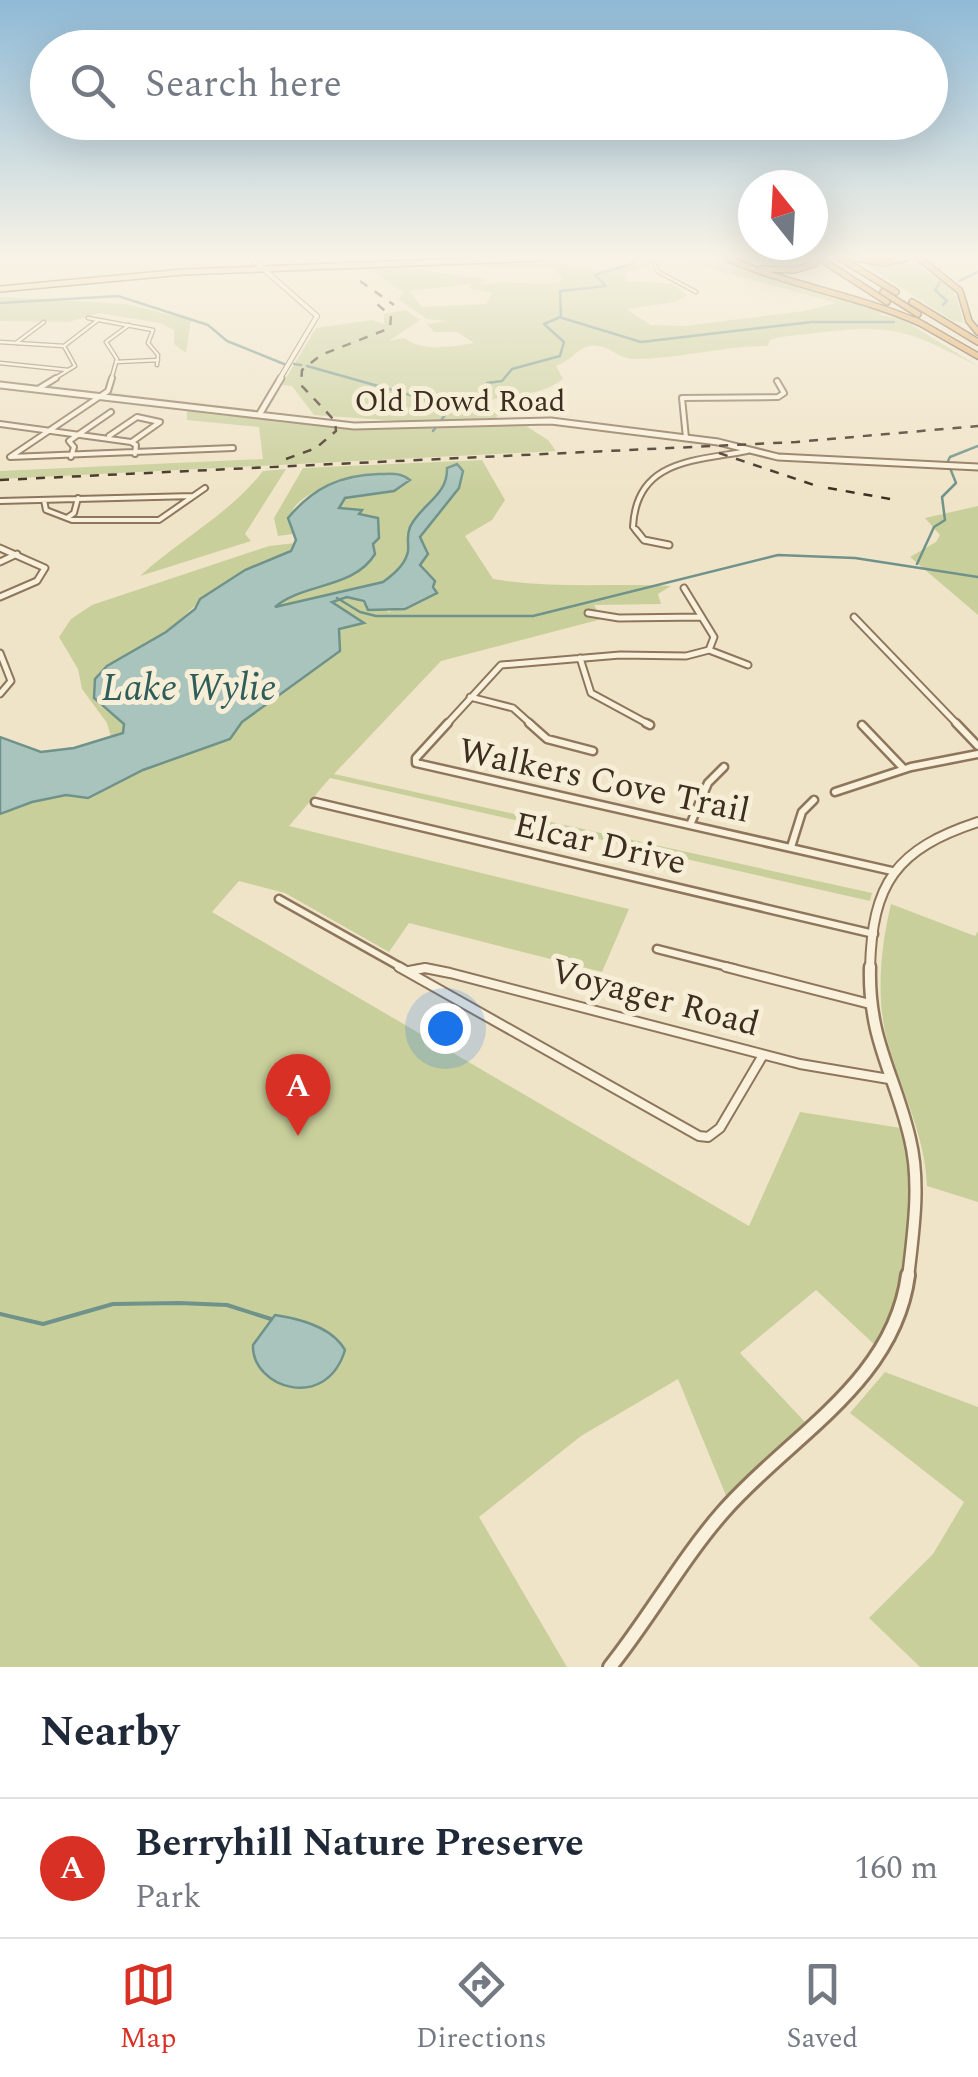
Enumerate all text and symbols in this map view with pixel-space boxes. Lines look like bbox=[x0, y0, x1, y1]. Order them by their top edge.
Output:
search box bbox=[30, 30, 948, 140]
text: Search here bbox=[145, 56, 342, 114]
icon: search bbox=[65, 58, 120, 113]
north arrow bbox=[738, 170, 828, 260]
street label: Old Dowd Road bbox=[354, 379, 566, 425]
water label: Lake Wylie bbox=[101, 660, 277, 718]
street label: Walkers Cove Trail bbox=[454, 724, 754, 838]
street label: Elcar Drive bbox=[509, 798, 691, 890]
street label: Voyager Road bbox=[545, 945, 765, 1051]
your location bbox=[420, 1003, 471, 1054]
pin: A bbox=[266, 1054, 330, 1136]
text: Nearby bbox=[40, 1701, 179, 1764]
text: Berryhill Nature Preserve bbox=[135, 1815, 584, 1873]
text: A bbox=[60, 1844, 85, 1893]
text: 160 m bbox=[854, 1844, 938, 1893]
text: Park bbox=[135, 1873, 201, 1922]
tab: Map bbox=[120, 1957, 176, 2060]
tab: Directions bbox=[416, 1957, 547, 2060]
tab: Saved bbox=[786, 1957, 858, 2060]

